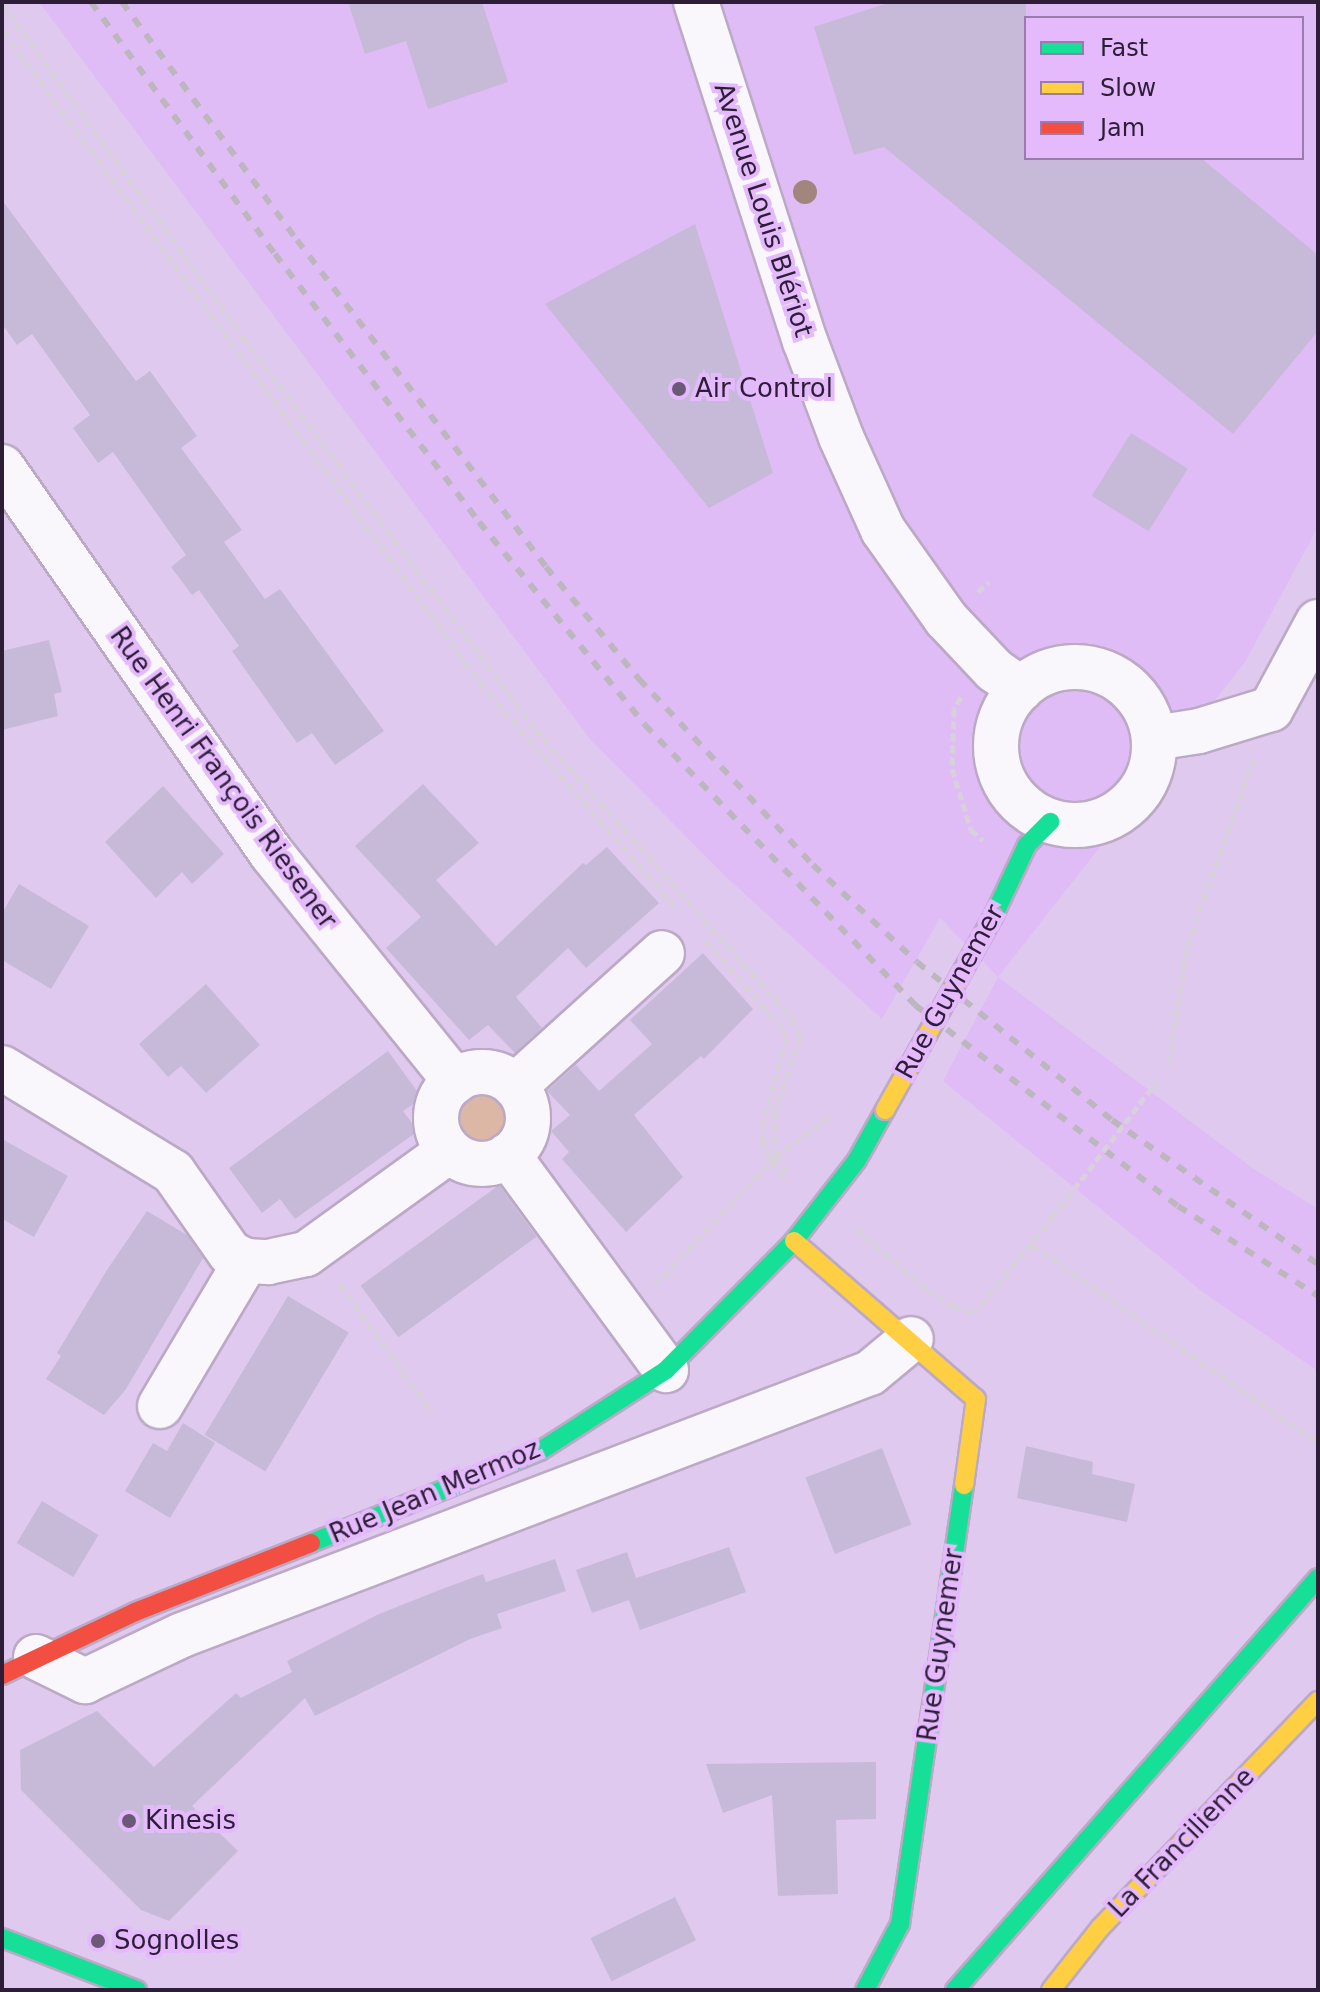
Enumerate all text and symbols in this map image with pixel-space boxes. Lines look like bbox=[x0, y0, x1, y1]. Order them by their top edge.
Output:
legend bbox=[1024, 16, 1304, 160]
text: Fast bbox=[1100, 34, 1148, 62]
text: Slow bbox=[1100, 74, 1156, 102]
street label: Avenue Louis Blériot bbox=[707, 79, 819, 341]
text: Jam bbox=[1100, 114, 1145, 142]
place label: Air Control bbox=[695, 373, 833, 405]
marker: Air Control bbox=[670, 380, 688, 398]
street label: Rue Henri François Riesener bbox=[103, 621, 343, 935]
street label: Rue Guynemer bbox=[889, 900, 1011, 1084]
street label: Rue Jean Mermoz bbox=[325, 1434, 545, 1550]
street label: Rue Guynemer bbox=[912, 1547, 970, 1743]
street label: La Francilienne bbox=[1103, 1762, 1261, 1924]
place label: Kinesis bbox=[145, 1805, 236, 1837]
marker: Kinesis bbox=[120, 1812, 138, 1830]
place label: Sognolles bbox=[114, 1925, 239, 1957]
marker: Sognolles bbox=[89, 1932, 107, 1950]

